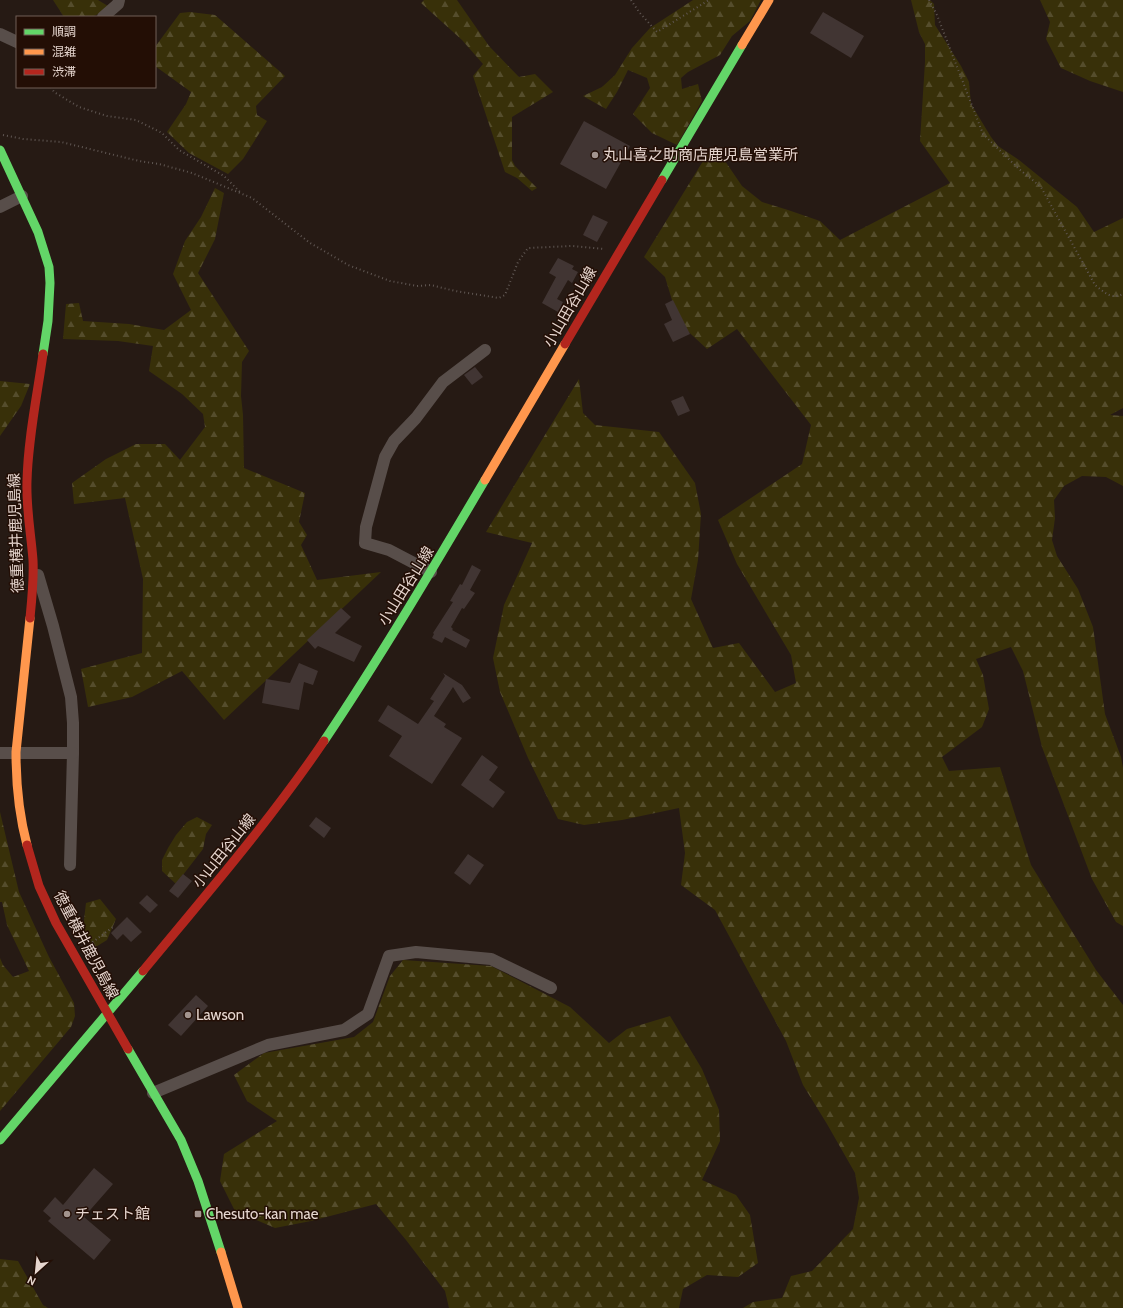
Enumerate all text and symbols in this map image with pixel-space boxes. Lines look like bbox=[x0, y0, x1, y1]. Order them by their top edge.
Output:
legend bbox=[16, 16, 156, 88]
text: 順調 bbox=[52, 24, 76, 39]
text: 混雑 bbox=[52, 44, 76, 59]
text: 渋滞 bbox=[52, 64, 76, 79]
place label: 丸山喜之助商店鹿児島営業所 bbox=[603, 146, 798, 164]
marker: 丸山喜之助商店鹿児島営業所 bbox=[590, 150, 600, 160]
street label: 小山田谷山線 bbox=[540, 264, 600, 350]
street label: 徳重横井鹿児島線 bbox=[5, 473, 27, 593]
street label: 小山田谷山線 bbox=[375, 543, 437, 629]
street label: 小山田谷山線 bbox=[189, 810, 259, 892]
street label: 徳重横井鹿児島線 bbox=[50, 888, 122, 1002]
place label: Lawson bbox=[196, 1006, 244, 1024]
marker: Lawson bbox=[183, 1010, 193, 1020]
place label: チェスト館 bbox=[75, 1205, 150, 1223]
place label: Chesuto-kan mae bbox=[206, 1205, 319, 1223]
marker: チェスト館 bbox=[62, 1209, 72, 1219]
marker: Chesuto-kan mae bbox=[193, 1209, 203, 1219]
north arrow bbox=[16, 1252, 56, 1292]
text: N bbox=[25, 1273, 38, 1289]

